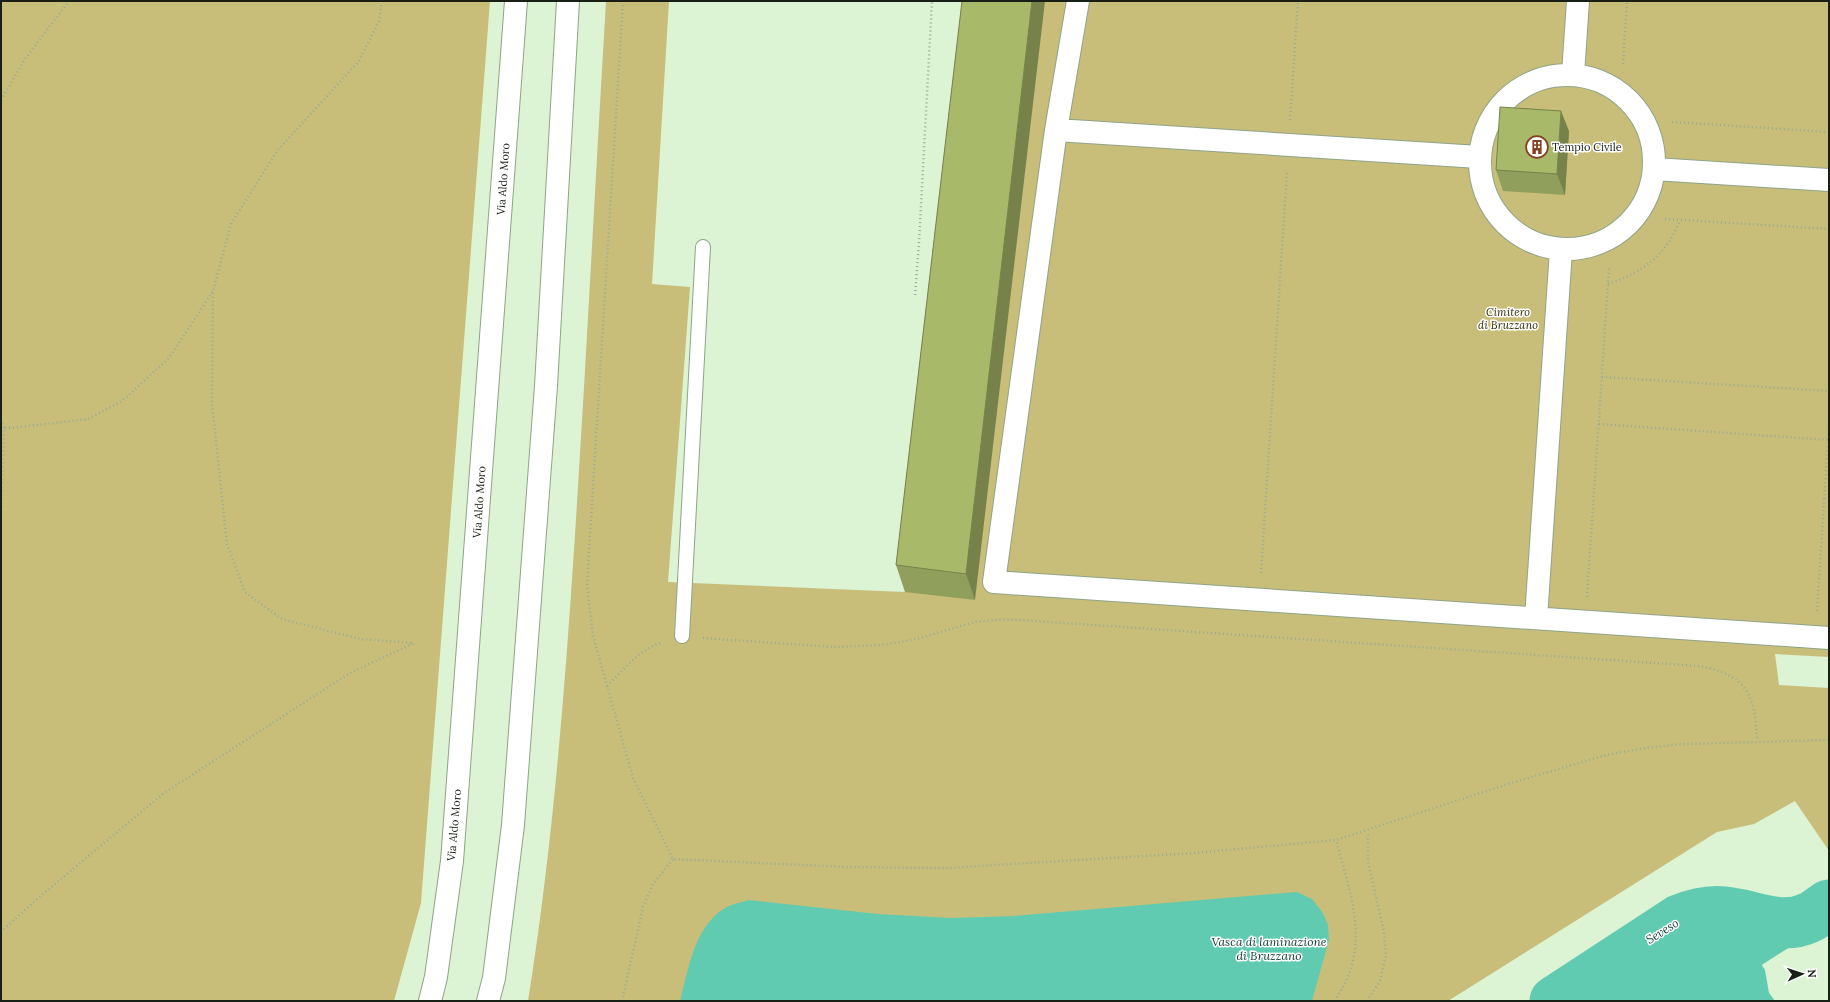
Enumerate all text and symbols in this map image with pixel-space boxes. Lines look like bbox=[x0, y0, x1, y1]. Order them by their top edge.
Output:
building icon: Tempio Civile bbox=[1524, 134, 1550, 160]
place label: Tempio Civile bbox=[1552, 140, 1622, 154]
street label: Via Aldo Moro bbox=[493, 143, 512, 216]
park label: Cimitero di Bruzzano bbox=[1478, 305, 1538, 332]
street label: Via Aldo Moro bbox=[469, 466, 488, 539]
street label: Via Aldo Moro bbox=[444, 789, 464, 862]
water label: Seveso bbox=[1643, 915, 1681, 947]
water label: Vasca di laminazione di Bruzzano bbox=[1211, 934, 1327, 963]
north arrow bbox=[1782, 954, 1822, 994]
text: N bbox=[1805, 969, 1819, 979]

